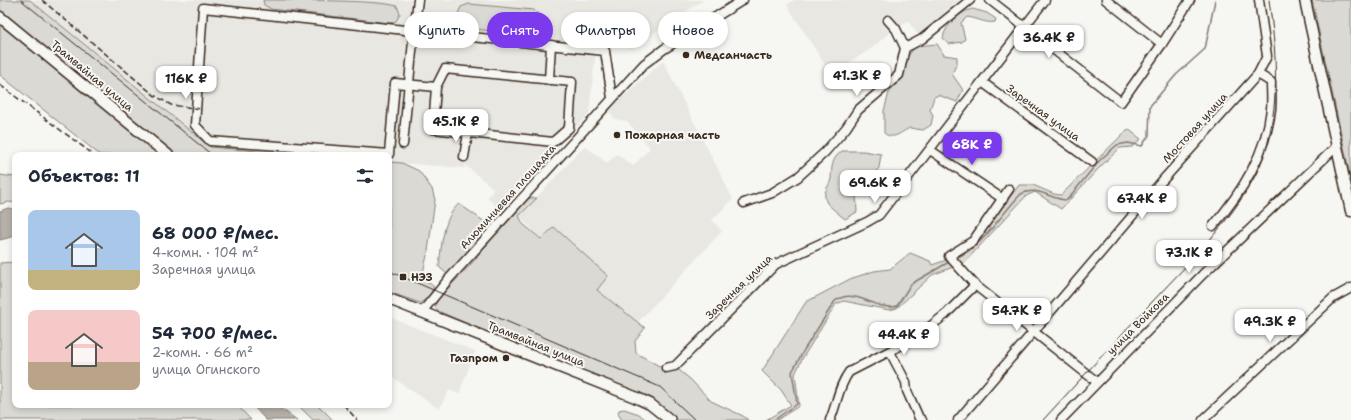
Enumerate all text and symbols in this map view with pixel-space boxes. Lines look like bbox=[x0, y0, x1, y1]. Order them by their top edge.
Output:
chip: Купить bbox=[404, 12, 479, 48]
chip: Снять bbox=[487, 12, 553, 48]
chip: Фильтры bbox=[561, 12, 650, 48]
chip: Новое bbox=[658, 12, 728, 48]
pin: 36.4K ₽ bbox=[1012, 25, 1086, 59]
text: 36.4K ₽ bbox=[1023, 29, 1075, 46]
street label: Трамвайная улица bbox=[48, 37, 137, 115]
place label: Медсанчасть bbox=[694, 48, 772, 63]
marker: Медсанчасть bbox=[681, 50, 691, 60]
pin: 41.3K ₽ bbox=[820, 63, 894, 97]
pin: 116K ₽ bbox=[153, 66, 219, 100]
text: 41.3K ₽ bbox=[833, 67, 881, 84]
text: 116K ₽ bbox=[165, 70, 207, 87]
street label: Заречная улица bbox=[1003, 81, 1083, 145]
street label: Мостовая улица bbox=[1159, 89, 1231, 167]
pin: 45.1K ₽ bbox=[419, 109, 493, 143]
text: 45.1K ₽ bbox=[432, 113, 480, 130]
place label: Пожарная часть bbox=[625, 128, 720, 143]
marker: Пожарная часть bbox=[612, 130, 622, 140]
pin: 68K ₽ bbox=[944, 132, 1000, 166]
text: 68K ₽ bbox=[952, 136, 992, 153]
street label: Алюминиевая площадка bbox=[457, 141, 559, 253]
text: Объектов: 11 bbox=[28, 165, 140, 187]
icon: filters bbox=[354, 165, 376, 187]
pin: 69.6K ₽ bbox=[838, 170, 912, 204]
text: 69.6K ₽ bbox=[849, 174, 901, 191]
pin: 67.4K ₽ bbox=[1105, 186, 1179, 220]
text: 67.4K ₽ bbox=[1117, 190, 1167, 207]
text: 68 000 ₽/мес. bbox=[152, 222, 279, 244]
icon: home bbox=[60, 226, 108, 274]
pin: 73.1K ₽ bbox=[1152, 240, 1226, 274]
text: 4-комн. · 104 m² bbox=[152, 244, 259, 261]
text: 73.1K ₽ bbox=[1165, 244, 1213, 261]
street label: Заречная улица bbox=[702, 251, 776, 323]
text: Заречная улица bbox=[152, 261, 256, 278]
place label: НЭЗ bbox=[411, 270, 433, 285]
marker: НЭЗ bbox=[398, 272, 408, 282]
street label: улица Войкова bbox=[1104, 290, 1172, 358]
pin: 54.7K ₽ bbox=[980, 298, 1054, 332]
text: 54.7K ₽ bbox=[992, 302, 1042, 319]
pin: 49.3K ₽ bbox=[1233, 309, 1307, 343]
text: 49.3K ₽ bbox=[1244, 313, 1296, 330]
street label: Трамвайная улица bbox=[485, 318, 587, 370]
text: 54 700 ₽/мес. bbox=[152, 322, 277, 344]
pin: 44.4K ₽ bbox=[867, 322, 941, 356]
icon: home bbox=[60, 326, 108, 374]
text: 44.4K ₽ bbox=[878, 326, 930, 343]
text: 2-комн. · 66 m² bbox=[152, 344, 253, 361]
place label: Газпром bbox=[450, 351, 498, 366]
marker: Газпром bbox=[501, 353, 511, 363]
text: улица Огинского bbox=[152, 361, 260, 378]

